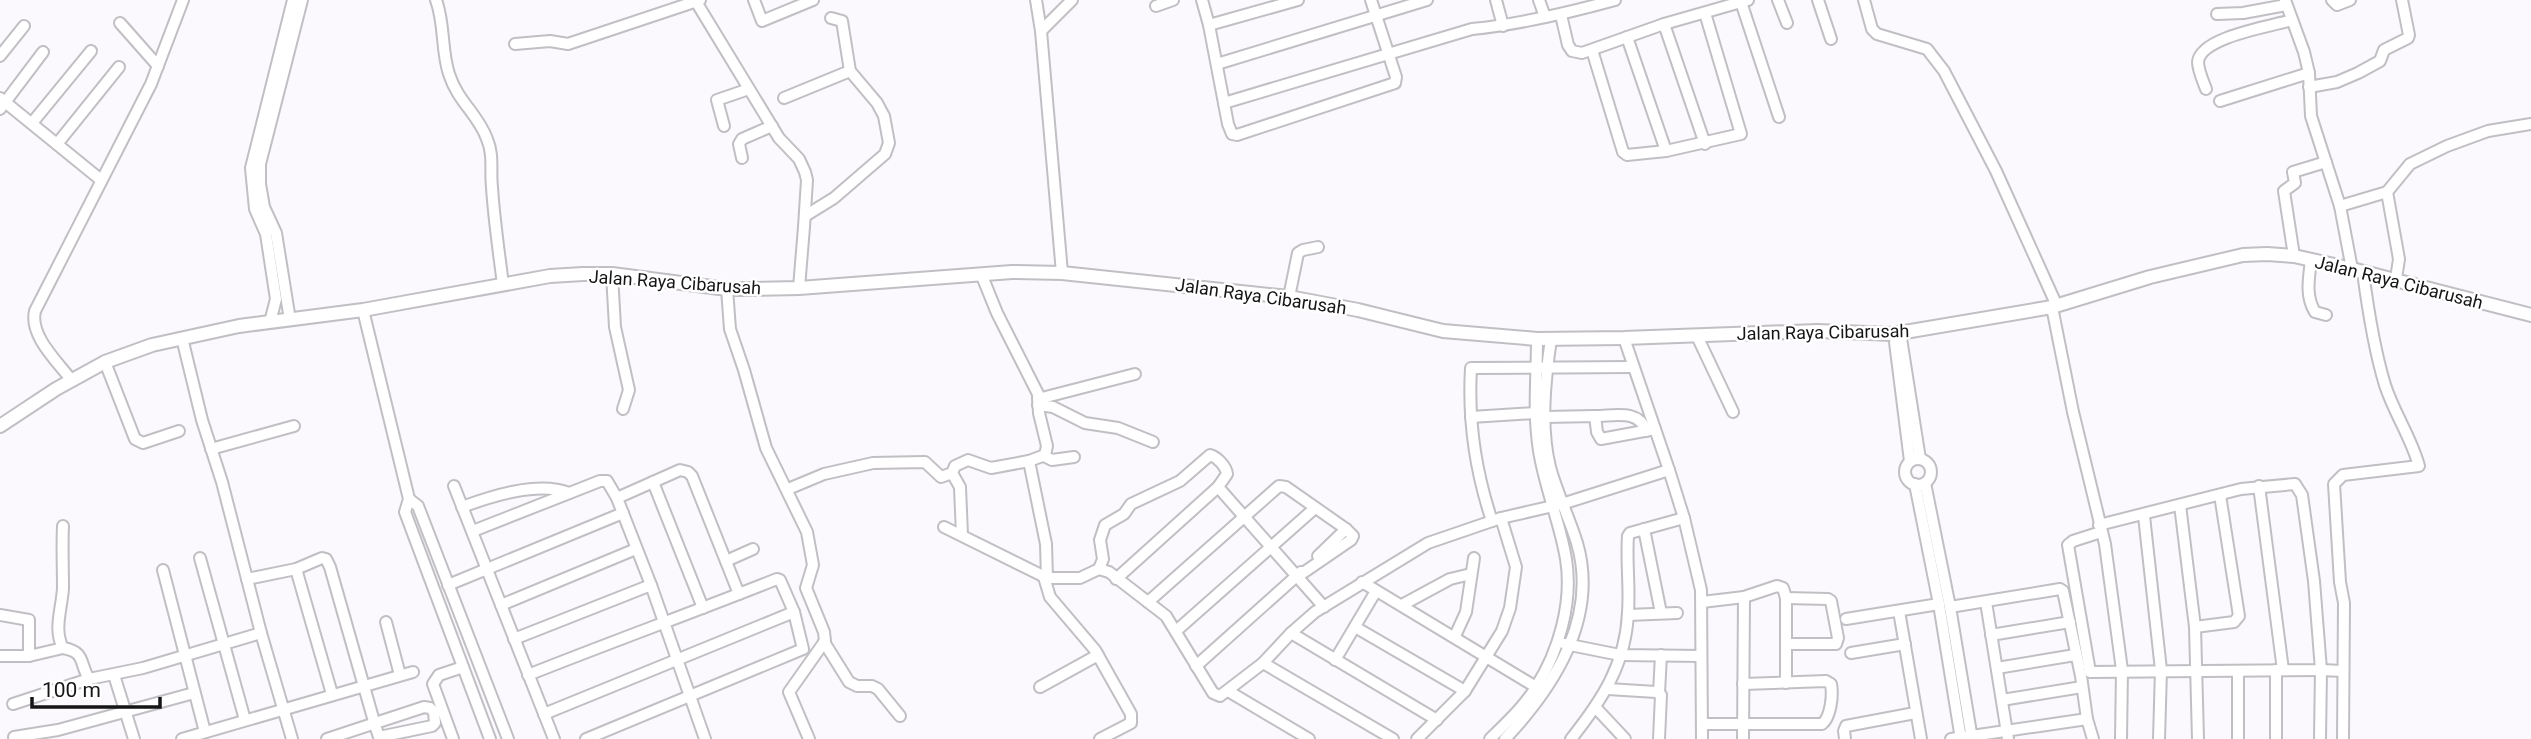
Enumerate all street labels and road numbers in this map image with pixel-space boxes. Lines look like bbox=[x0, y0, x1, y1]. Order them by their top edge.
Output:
street label: Jalan Raya Cibarusah bbox=[2313, 251, 2485, 313]
street label: Jalan Raya Cibarusah bbox=[588, 266, 762, 298]
street label: Jalan Raya Cibarusah bbox=[1174, 274, 1348, 318]
street label: Jalan Raya Cibarusah bbox=[1736, 320, 1910, 344]

